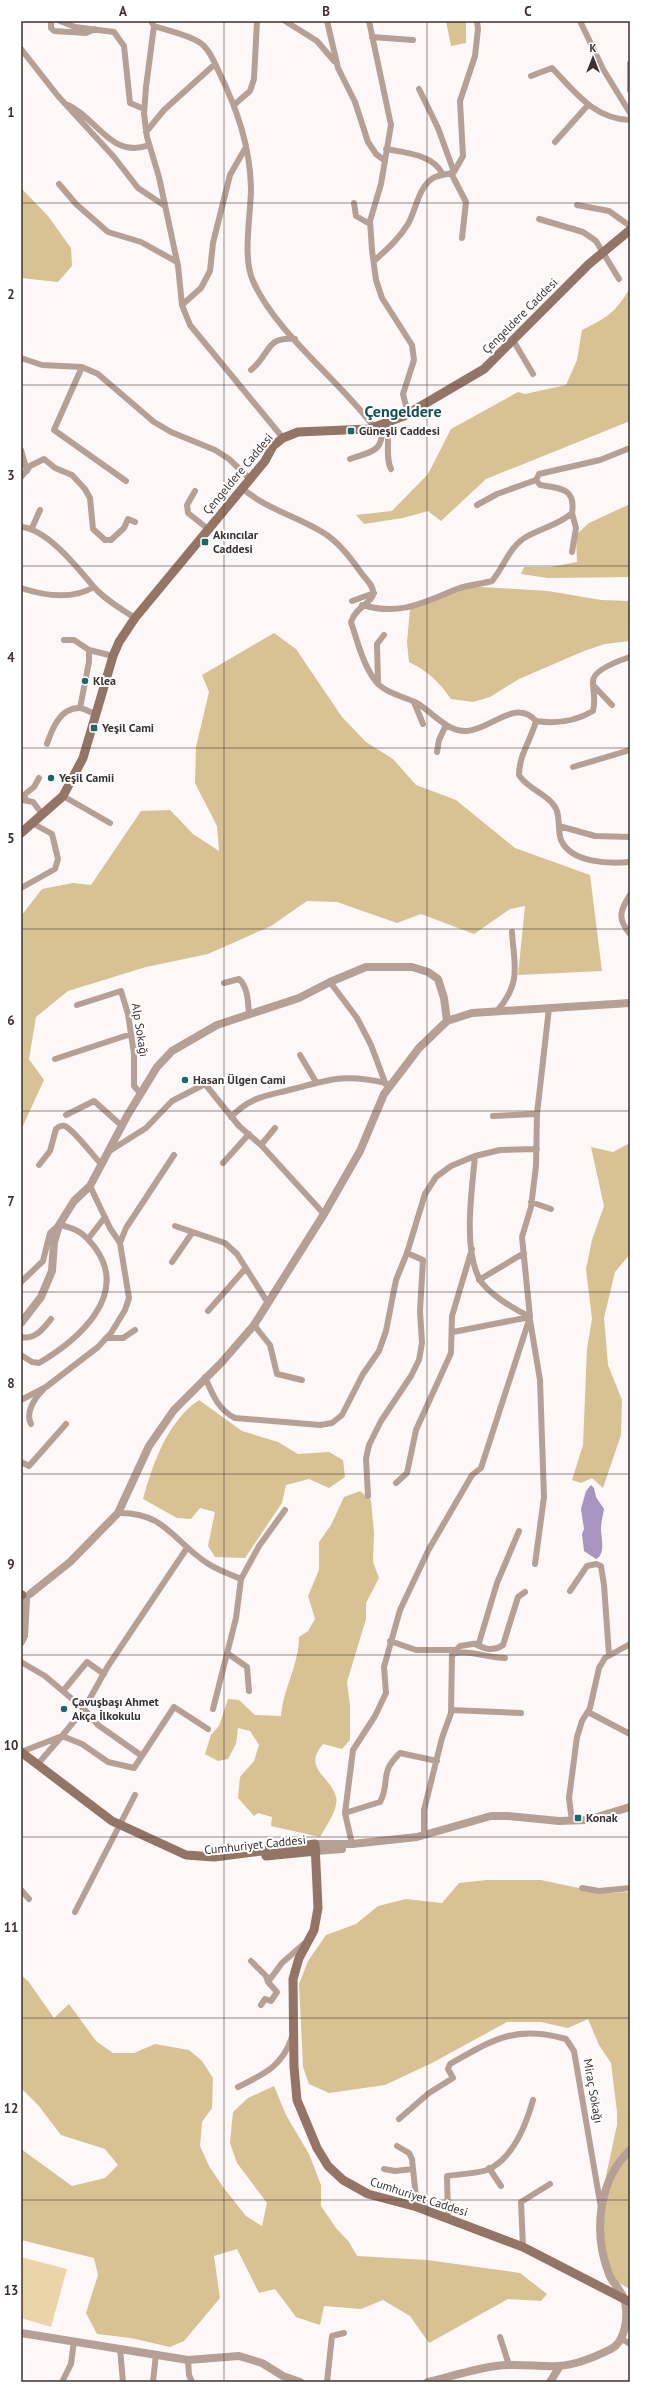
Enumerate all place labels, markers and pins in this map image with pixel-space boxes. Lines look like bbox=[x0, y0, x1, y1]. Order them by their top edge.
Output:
place label: Güneşli Caddesi bbox=[359, 423, 440, 438]
marker: Güneşli Caddesi bbox=[346, 426, 356, 436]
place label: Akıncılar Caddesi bbox=[213, 527, 259, 556]
marker: Akıncılar Caddesi bbox=[200, 537, 210, 547]
place label: Klea bbox=[93, 673, 116, 688]
marker: Klea bbox=[80, 676, 90, 686]
place label: Yeşil Cami bbox=[101, 720, 154, 735]
marker: Yeşil Cami bbox=[89, 723, 99, 733]
place label: Yeşil Camii bbox=[58, 770, 114, 785]
marker: Yeşil Camii bbox=[46, 773, 56, 783]
place label: Hasan Ülgen Cami bbox=[193, 1072, 286, 1087]
marker: Hasan Ülgen Cami bbox=[180, 1075, 190, 1085]
place label: Çavuşbaşı Ahmet Akça İlkokulu bbox=[72, 1694, 160, 1723]
marker: Çavuşbaşı Ahmet Akça İlkokulu bbox=[59, 1704, 69, 1714]
place label: Konak bbox=[586, 1810, 618, 1825]
marker: Konak bbox=[573, 1813, 583, 1823]

